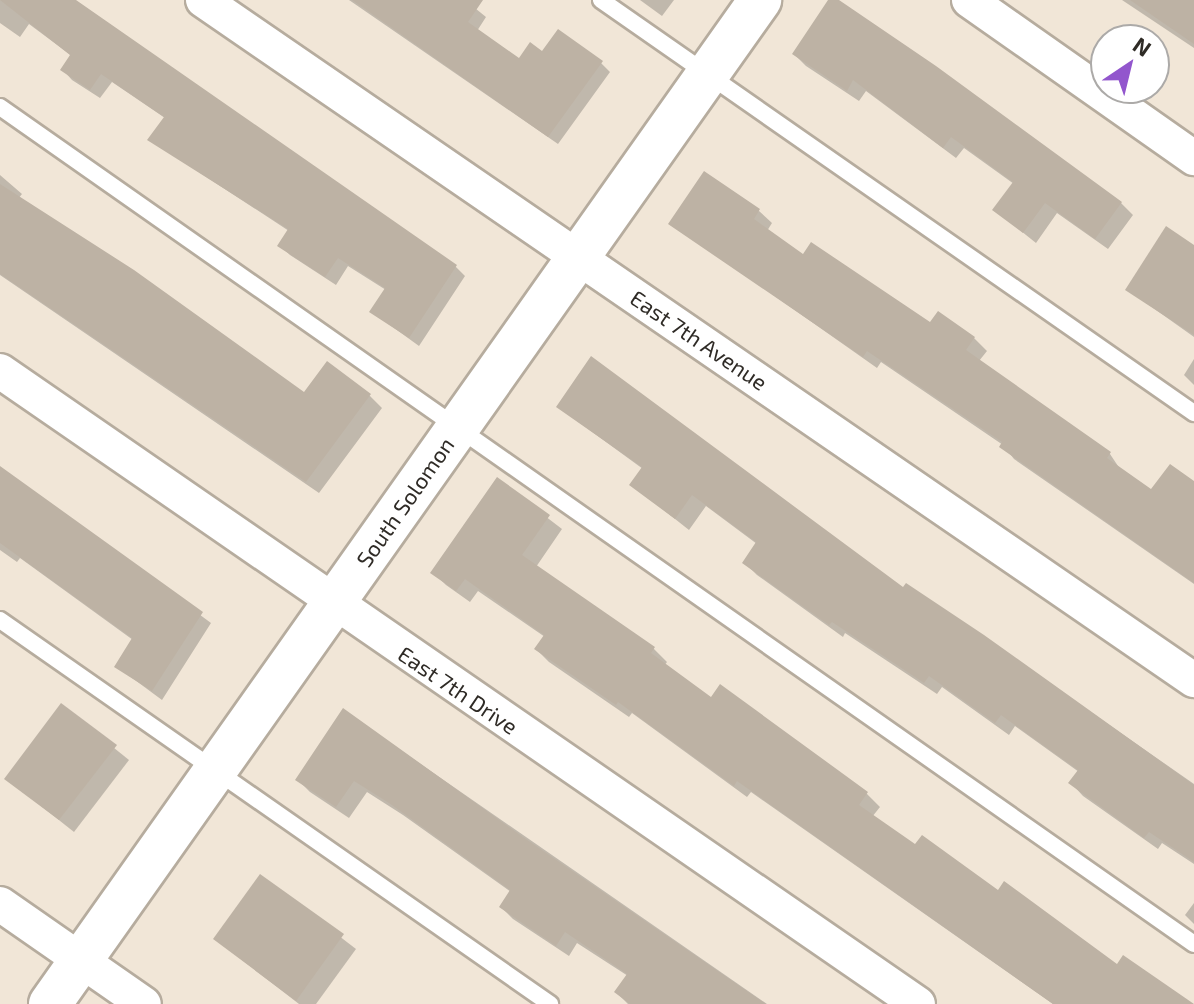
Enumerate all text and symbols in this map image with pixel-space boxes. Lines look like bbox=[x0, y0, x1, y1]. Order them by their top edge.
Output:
north arrow bbox=[1090, 24, 1170, 104]
text: N bbox=[1129, 31, 1157, 61]
street label: East 7th Avenue bbox=[625, 284, 773, 396]
street label: South Solomon bbox=[351, 432, 459, 572]
street label: East 7th Drive bbox=[393, 640, 523, 740]

